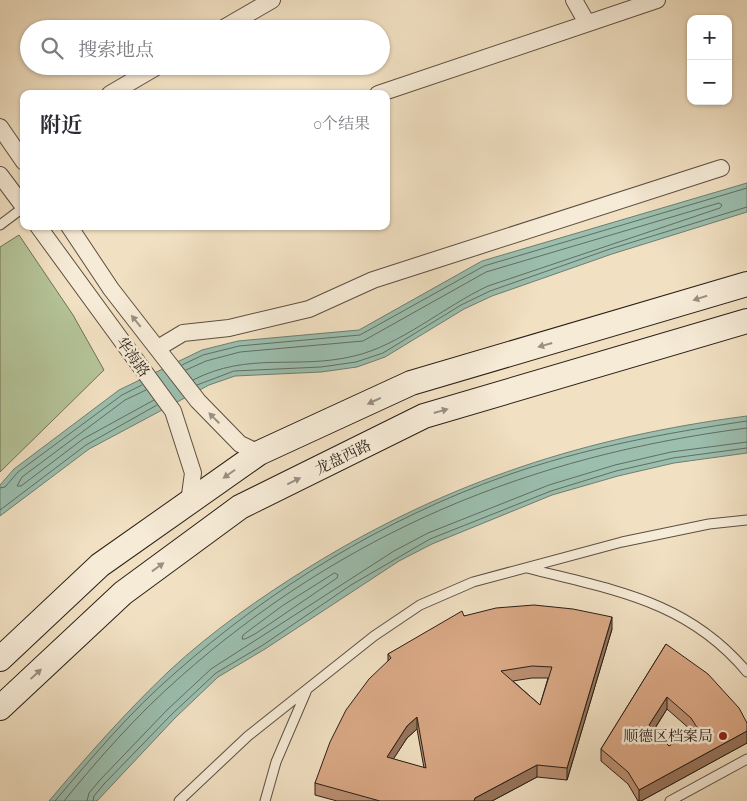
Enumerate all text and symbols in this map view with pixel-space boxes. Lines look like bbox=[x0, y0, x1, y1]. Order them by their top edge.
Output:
map controls bbox=[687, 15, 732, 105]
button: + bbox=[687, 15, 732, 60]
search box bbox=[20, 20, 390, 75]
icon: search bbox=[38, 34, 66, 62]
text: 搜索地点 bbox=[78, 39, 154, 61]
button: − bbox=[687, 60, 732, 105]
text: 附近 bbox=[40, 113, 82, 137]
text: 0个结果 bbox=[313, 114, 370, 133]
one-way arrow bbox=[693, 295, 708, 303]
one-way arrow bbox=[130, 315, 142, 327]
street label: 华海路 bbox=[112, 334, 154, 380]
one-way arrow bbox=[537, 341, 552, 349]
one-way arrow bbox=[367, 397, 381, 405]
one-way arrow bbox=[434, 407, 449, 415]
one-way arrow bbox=[208, 412, 220, 424]
street label: 龙盘西路 bbox=[312, 436, 374, 478]
one-way arrow bbox=[223, 469, 236, 479]
one-way arrow bbox=[287, 476, 301, 484]
one-way arrow bbox=[151, 563, 164, 573]
one-way arrow bbox=[29, 668, 41, 680]
place label: 顺德区档案局 bbox=[623, 727, 713, 745]
marker: 顺德区档案局 bbox=[717, 730, 729, 742]

